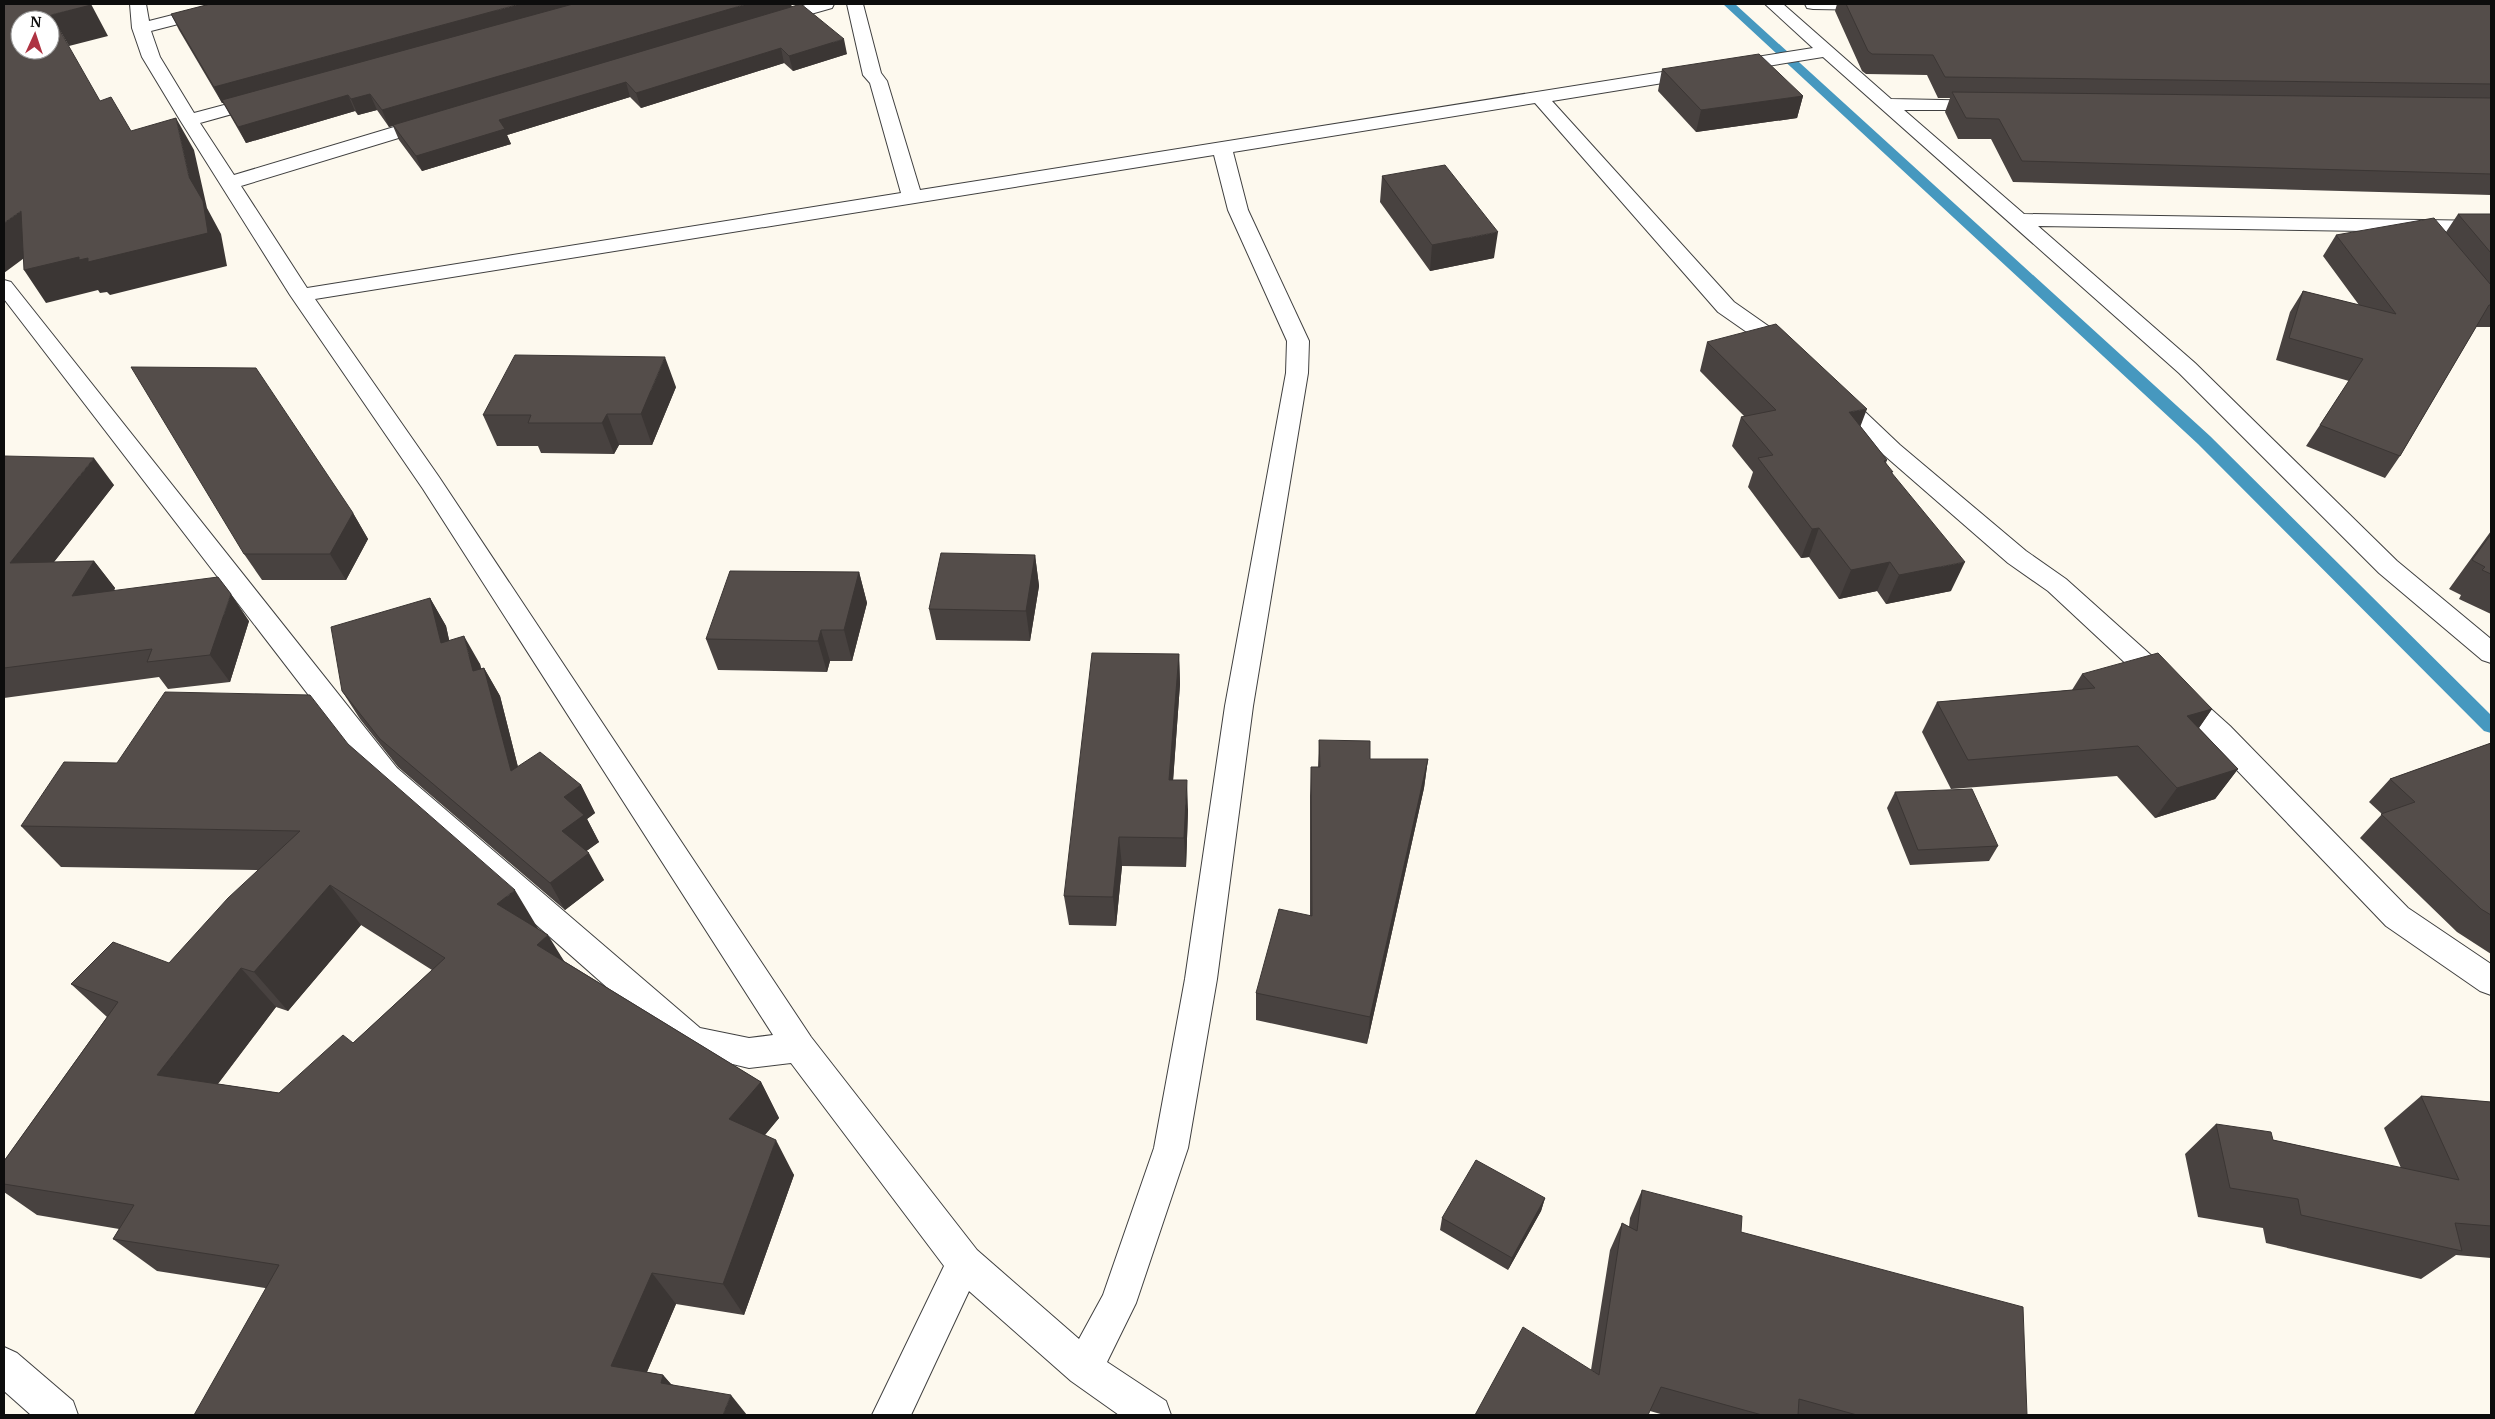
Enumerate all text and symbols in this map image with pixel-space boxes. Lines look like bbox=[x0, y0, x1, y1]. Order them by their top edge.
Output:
north arrow bbox=[10, 10, 60, 60]
text: N bbox=[30, 13, 42, 31]

